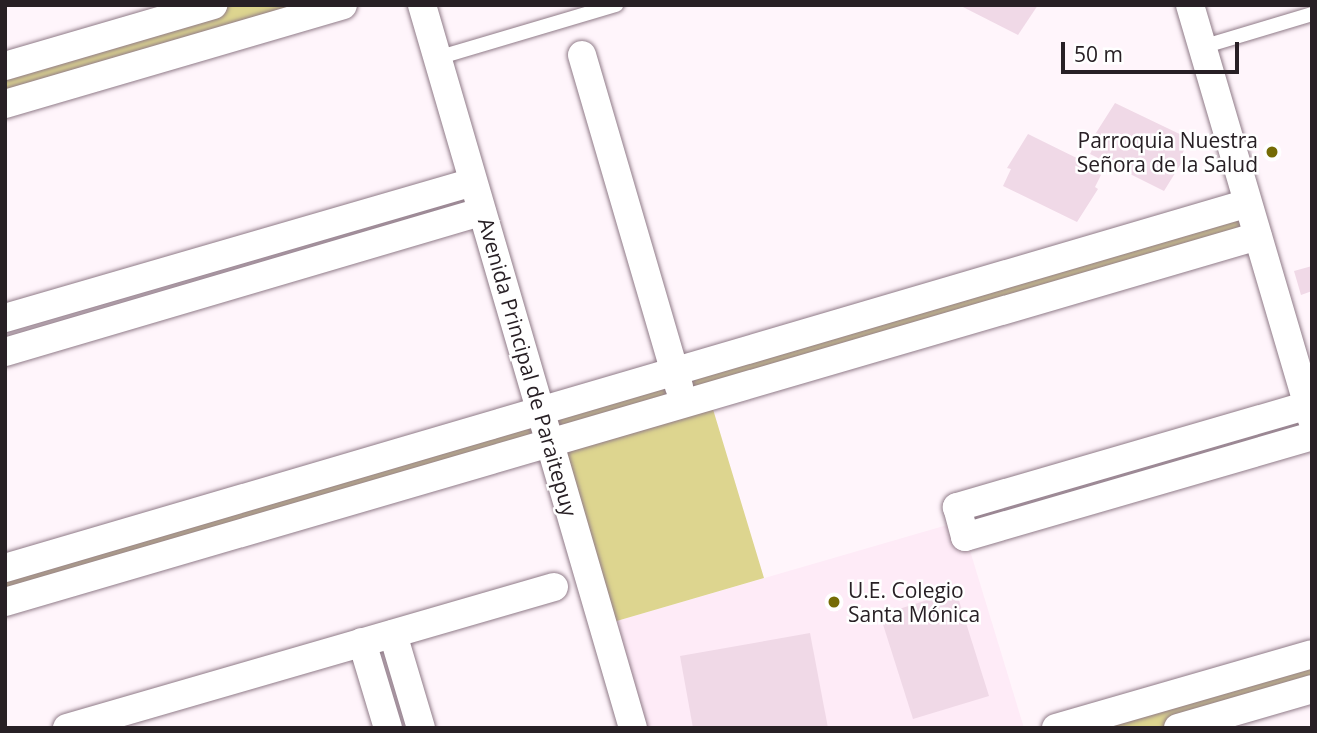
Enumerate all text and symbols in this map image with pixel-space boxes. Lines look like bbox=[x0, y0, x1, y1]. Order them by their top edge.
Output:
scale bar bbox=[1065, 28, 1244, 72]
text: 50 m bbox=[1074, 40, 1123, 68]
place label: Parroquia Nuestra Señora de la Salud bbox=[1077, 127, 1258, 177]
marker: Parroquia Nuestra Señora de la Salud bbox=[1264, 144, 1280, 160]
street label: Avenida Principal de Paraitepuy bbox=[473, 215, 583, 519]
place label: U.E. Colegio Santa Mónica bbox=[848, 577, 980, 627]
marker: U.E. Colegio Santa Mónica bbox=[826, 594, 842, 610]

